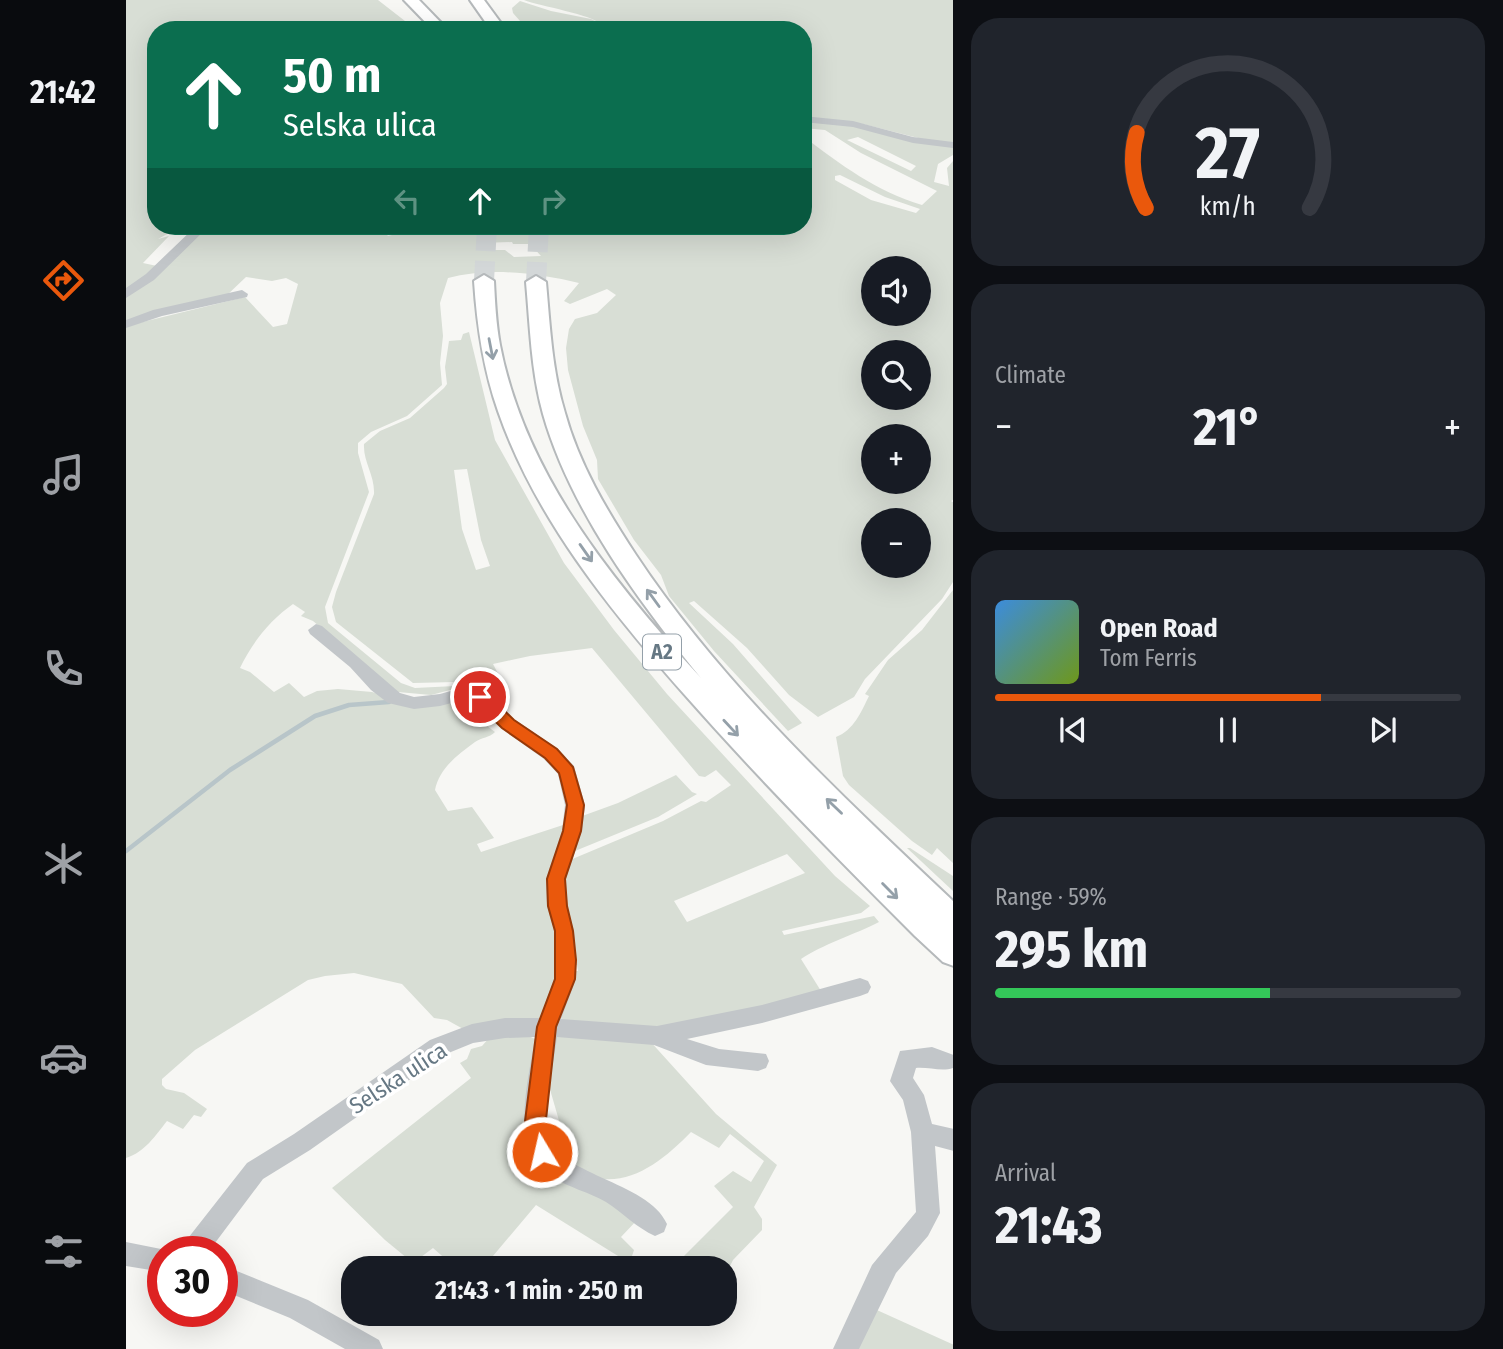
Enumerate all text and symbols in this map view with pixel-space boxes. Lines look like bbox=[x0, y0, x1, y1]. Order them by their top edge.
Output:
text: 50 m bbox=[283, 46, 381, 105]
icon: ahead bbox=[168, 49, 259, 140]
text: 21:42 bbox=[30, 73, 96, 111]
text: Selska ulica bbox=[283, 106, 437, 144]
text: 27 bbox=[1195, 110, 1260, 197]
icon: left bbox=[388, 182, 426, 220]
icon: ahead bbox=[461, 182, 499, 220]
icon: right bbox=[534, 182, 572, 220]
text: km/h bbox=[1200, 192, 1256, 222]
icon: directions bbox=[39, 256, 88, 305]
map controls bbox=[861, 256, 931, 578]
button: sound bbox=[861, 256, 931, 326]
one-way arrow bbox=[485, 337, 499, 360]
button: search bbox=[861, 340, 931, 410]
text: Climate bbox=[995, 361, 1066, 389]
text: 21° bbox=[1193, 396, 1263, 459]
text: − bbox=[995, 404, 1012, 450]
text: + bbox=[1444, 404, 1461, 450]
button: + bbox=[861, 424, 931, 494]
icon: music bbox=[39, 450, 88, 499]
button: − bbox=[861, 508, 931, 578]
one-way arrow bbox=[579, 543, 593, 562]
one-way arrow bbox=[645, 589, 660, 608]
text: Open Road bbox=[1100, 613, 1218, 644]
road number: A2 bbox=[643, 634, 681, 670]
icon: phone bbox=[39, 644, 88, 693]
text: Tom Ferris bbox=[1100, 644, 1197, 672]
pin bbox=[450, 667, 510, 727]
icon: arrive bbox=[461, 678, 499, 716]
icon: previous bbox=[1054, 711, 1092, 749]
icon: pause bbox=[1209, 711, 1247, 749]
icon: next bbox=[1364, 711, 1402, 749]
one-way arrow bbox=[723, 719, 739, 737]
one-way arrow bbox=[826, 798, 843, 815]
icon: climate bbox=[39, 839, 88, 888]
one-way arrow bbox=[881, 883, 898, 900]
text: Range · 59% bbox=[995, 883, 1107, 911]
text: 295 km bbox=[995, 918, 1148, 981]
icon: car bbox=[39, 1033, 88, 1082]
street label: Selska ulica bbox=[344, 1036, 452, 1120]
position arrow bbox=[505, 1115, 579, 1189]
text: Arrival bbox=[995, 1159, 1056, 1187]
text: 21:43 bbox=[995, 1194, 1103, 1257]
icon: filters bbox=[39, 1227, 88, 1276]
speed limit sign: 30 bbox=[147, 1236, 238, 1327]
text: 21:43 · 1 min · 250 m bbox=[435, 1275, 643, 1306]

